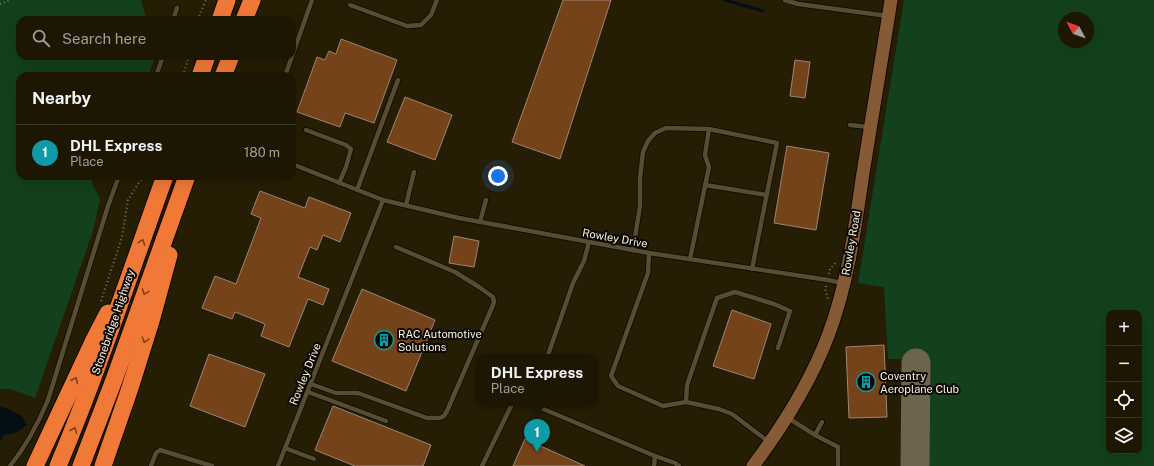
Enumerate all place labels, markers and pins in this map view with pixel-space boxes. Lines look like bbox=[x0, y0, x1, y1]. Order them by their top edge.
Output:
place label: RAC Automotive Solutions bbox=[398, 328, 482, 353]
building icon: RAC Automotive Solutions bbox=[373, 329, 395, 351]
place label: Coventry Aeroplane Club bbox=[880, 370, 960, 395]
building icon: Coventry Aeroplane Club bbox=[855, 371, 877, 393]
pin: 1 bbox=[524, 419, 550, 452]

